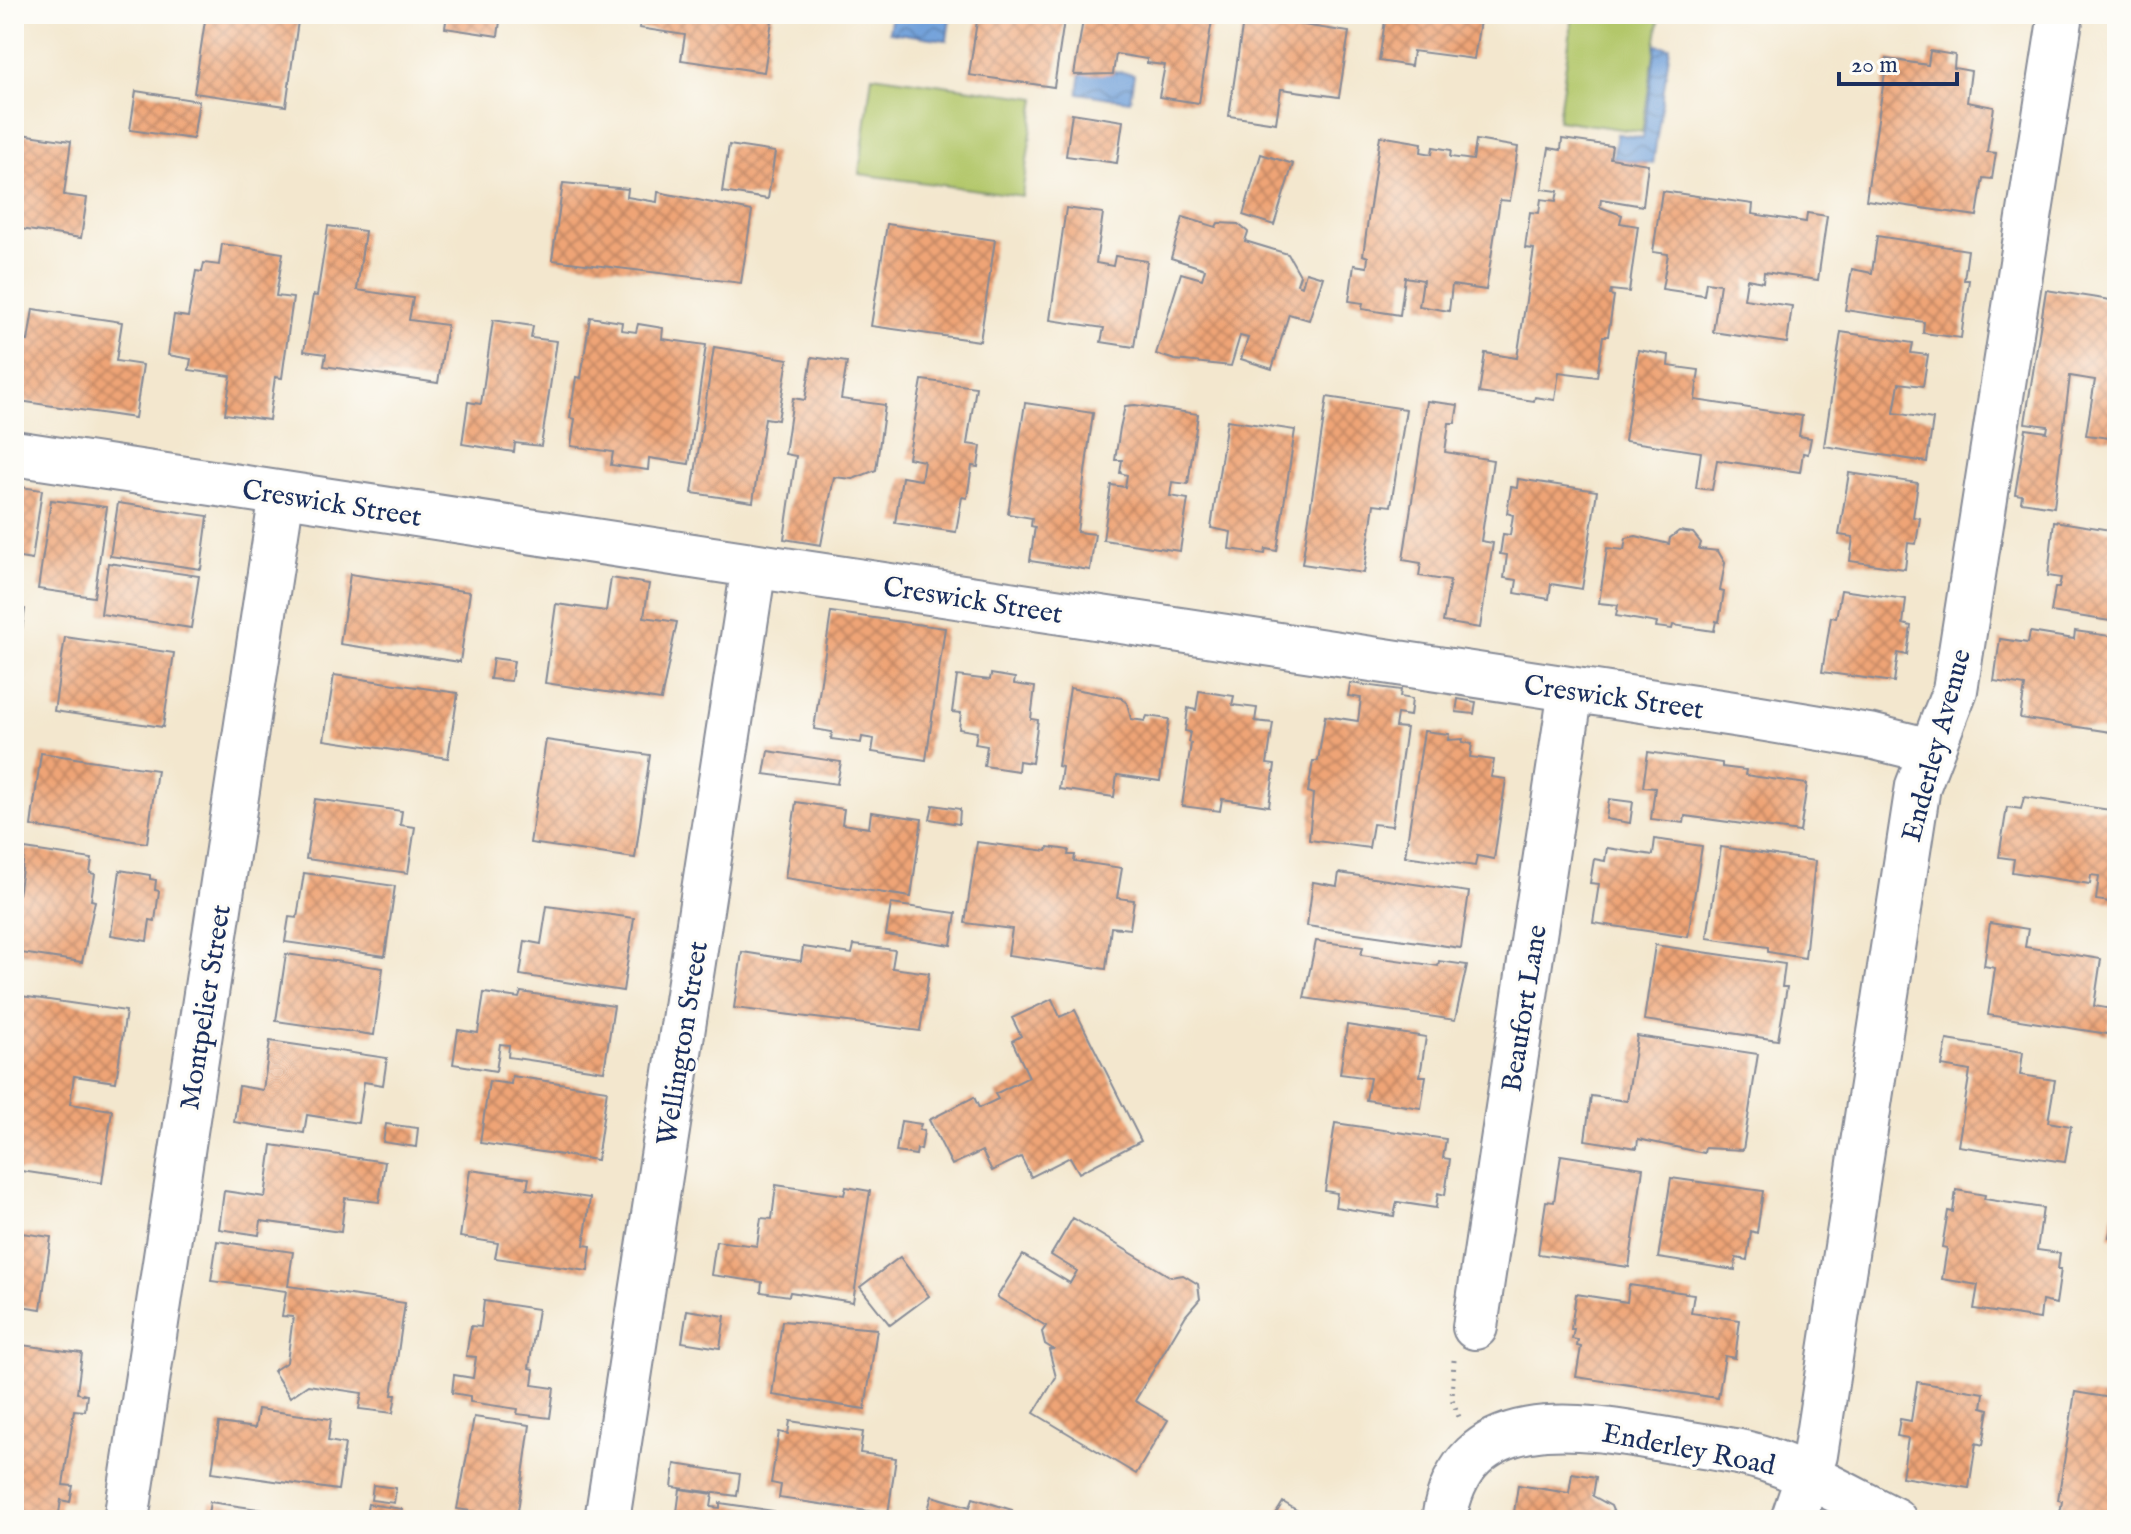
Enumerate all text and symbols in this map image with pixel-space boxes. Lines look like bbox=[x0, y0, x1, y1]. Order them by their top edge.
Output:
scale bar bbox=[1839, 36, 1957, 86]
text: 20 m bbox=[1851, 50, 1898, 81]
street label: Creswick Street bbox=[239, 473, 424, 536]
street label: Creswick Street bbox=[880, 570, 1065, 633]
street label: Enderley Avenue bbox=[1895, 645, 1980, 846]
street label: Creswick Street bbox=[1521, 669, 1706, 728]
street label: Montpelier Street bbox=[173, 902, 240, 1113]
street label: Beaufort Lane bbox=[1495, 922, 1556, 1094]
street label: Wellington Street bbox=[650, 938, 717, 1148]
street label: Enderley Road bbox=[1599, 1416, 1778, 1484]

